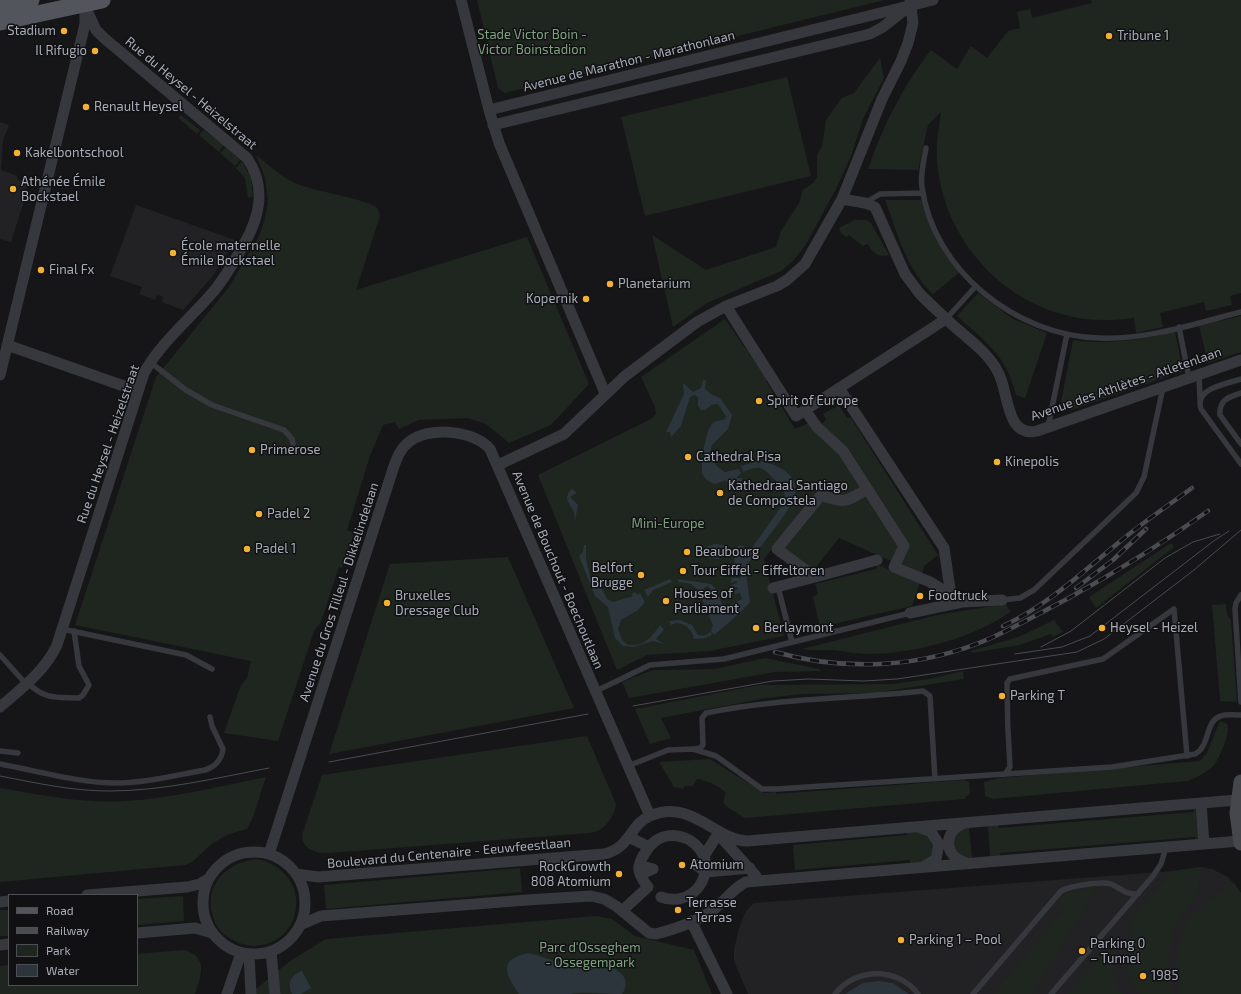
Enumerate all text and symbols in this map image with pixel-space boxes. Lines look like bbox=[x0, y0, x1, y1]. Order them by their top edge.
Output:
place label: Stadium bbox=[7, 23, 56, 39]
marker: Stadium bbox=[59, 26, 69, 36]
park label: Stade Victor Boin - Victor Boinstadion bbox=[477, 27, 587, 58]
street label: Avenue de Marathon - Marathonlaan bbox=[521, 27, 737, 95]
place label: Tribune 1 bbox=[1117, 28, 1169, 44]
marker: Tribune 1 bbox=[1104, 31, 1114, 41]
street label: Rue du Heysel - Heizelstraat bbox=[122, 33, 260, 153]
place label: Il Rifugio bbox=[35, 43, 87, 59]
marker: Il Rifugio bbox=[90, 46, 100, 56]
place label: Renault Heysel bbox=[94, 99, 183, 115]
marker: Renault Heysel bbox=[81, 102, 91, 112]
place label: Kakelbontschool bbox=[25, 145, 124, 161]
marker: Kakelbontschool bbox=[12, 148, 22, 158]
place label: Athénée Émile Bockstael bbox=[21, 174, 106, 205]
marker: Athénée Émile Bockstael bbox=[8, 184, 18, 194]
place label: École maternelle Émile Bockstael bbox=[181, 238, 281, 269]
marker: École maternelle Émile Bockstael bbox=[168, 248, 178, 258]
place label: Final Fx bbox=[49, 262, 94, 278]
marker: Final Fx bbox=[36, 265, 46, 275]
place label: Planetarium bbox=[618, 276, 691, 292]
marker: Planetarium bbox=[605, 279, 615, 289]
place label: Kopernik bbox=[526, 291, 578, 307]
marker: Kopernik bbox=[581, 294, 591, 304]
street label: Avenue des Athlètes - Atletenlaan bbox=[1029, 344, 1223, 424]
street label: Rue du Heysel - Heizelstraat bbox=[73, 363, 143, 525]
place label: Spirit of Europe bbox=[767, 393, 858, 409]
marker: Spirit of Europe bbox=[754, 396, 764, 406]
place label: Primerose bbox=[260, 442, 320, 458]
marker: Primerose bbox=[247, 445, 257, 455]
place label: Cathedral Pisa bbox=[696, 449, 781, 465]
marker: Cathedral Pisa bbox=[683, 452, 693, 462]
place label: Kinepolis bbox=[1005, 454, 1059, 470]
marker: Kinepolis bbox=[992, 457, 1002, 467]
street label: Avenue de Bouchout - Boechoutlaan bbox=[509, 469, 607, 671]
place label: Kathedraal Santiago de Compostela bbox=[728, 478, 848, 509]
street label: Avenue du Gros Tilleul - Dikkelindelaan bbox=[296, 481, 382, 703]
marker: Kathedraal Santiago de Compostela bbox=[715, 488, 725, 498]
place label: Padel 2 bbox=[267, 506, 310, 522]
marker: Padel 2 bbox=[254, 509, 264, 519]
park label: Mini-Europe bbox=[632, 516, 704, 532]
place label: Padel 1 bbox=[255, 541, 296, 557]
marker: Padel 1 bbox=[242, 544, 252, 554]
place label: Beaubourg bbox=[695, 544, 759, 560]
marker: Beaubourg bbox=[682, 547, 692, 557]
place label: Belfort Brugge bbox=[591, 560, 633, 591]
place label: Tour Eiffel - Eiffeltoren bbox=[691, 563, 824, 579]
marker: Tour Eiffel - Eiffeltoren bbox=[678, 566, 688, 576]
marker: Belfort Brugge bbox=[636, 570, 646, 580]
place label: Houses of Parliament bbox=[674, 586, 739, 617]
place label: Bruxelles Dressage Club bbox=[395, 588, 479, 619]
place label: Foodtruck bbox=[928, 588, 988, 604]
marker: Foodtruck bbox=[915, 591, 925, 601]
marker: Houses of Parliament bbox=[661, 596, 671, 606]
marker: Bruxelles Dressage Club bbox=[382, 598, 392, 608]
place label: Berlaymont bbox=[764, 620, 833, 636]
place label: Heysel - Heizel bbox=[1110, 620, 1198, 636]
marker: Berlaymont bbox=[751, 623, 761, 633]
marker: Heysel - Heizel bbox=[1097, 623, 1107, 633]
place label: Parking T bbox=[1010, 688, 1065, 704]
marker: Parking T bbox=[997, 691, 1007, 701]
street label: Boulevard du Centenaire - Eeuwfeestlaan bbox=[326, 835, 572, 871]
place label: Atomium bbox=[690, 857, 744, 873]
place label: RockGrowth 808 Atomium bbox=[531, 859, 611, 890]
marker: Atomium bbox=[677, 860, 687, 870]
marker: RockGrowth 808 Atomium bbox=[614, 869, 624, 879]
legend bbox=[8, 894, 138, 986]
place label: Terrasse - Terras bbox=[686, 895, 737, 926]
text: Road bbox=[46, 903, 74, 917]
marker: Terrasse - Terras bbox=[673, 905, 683, 915]
text: Railway bbox=[46, 923, 89, 937]
place label: Parking 1 – Pool bbox=[909, 932, 1001, 948]
marker: Parking 1 – Pool bbox=[896, 935, 906, 945]
place label: Parking 0 – Tunnel bbox=[1090, 936, 1145, 967]
park label: Parc d'Osseghem - Ossegempark bbox=[539, 940, 641, 971]
text: Park bbox=[46, 943, 71, 957]
marker: Parking 0 – Tunnel bbox=[1077, 946, 1087, 956]
text: Water bbox=[46, 963, 80, 977]
place label: 1985 bbox=[1151, 968, 1178, 984]
marker: 1985 bbox=[1138, 971, 1148, 981]

